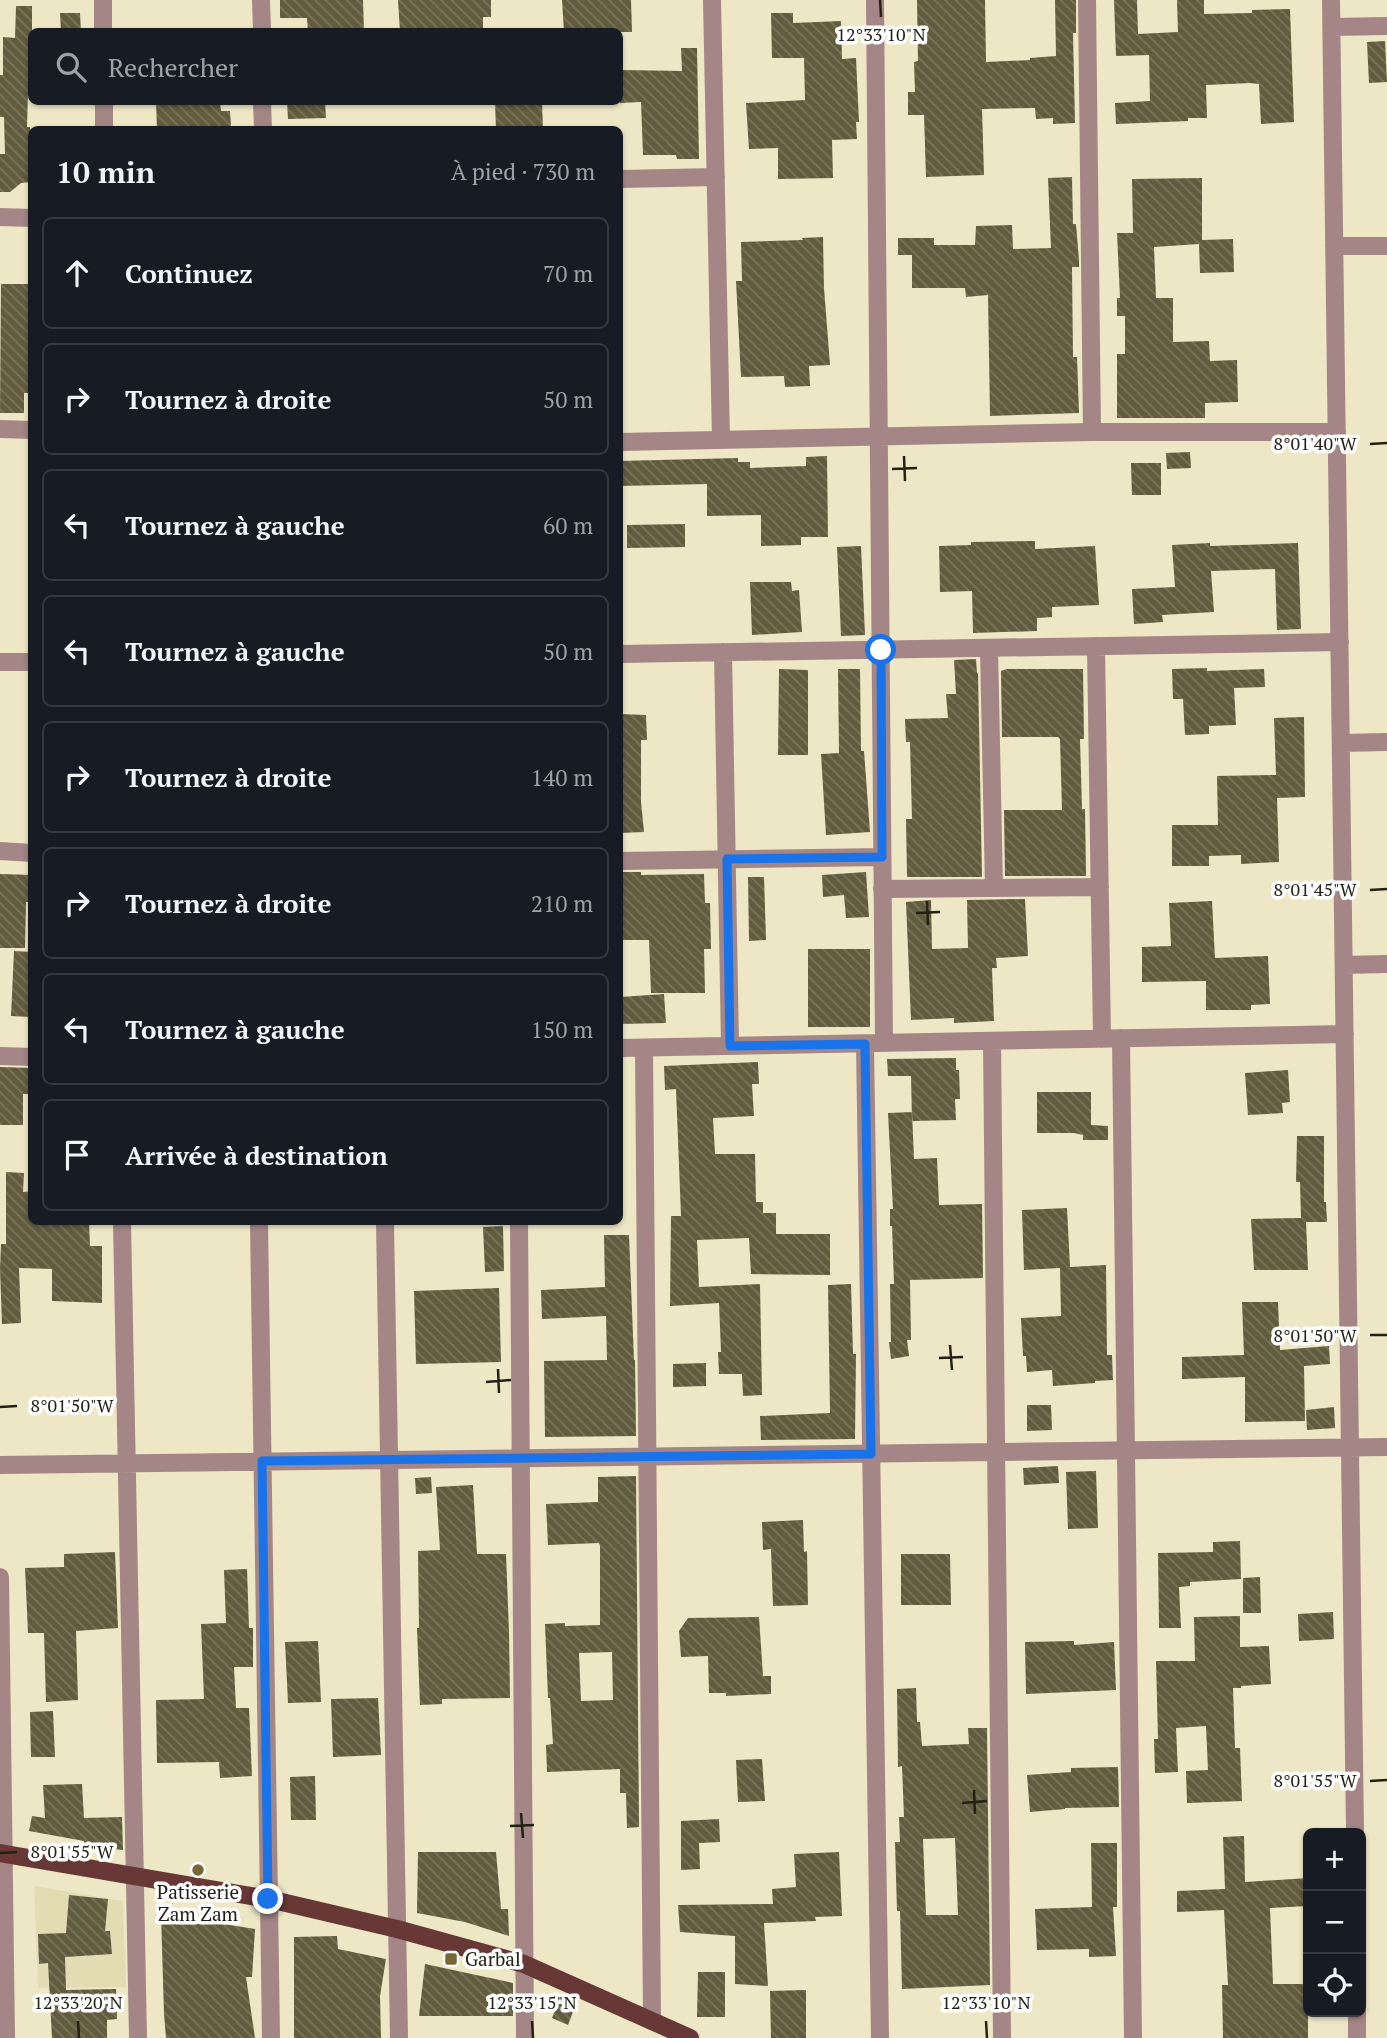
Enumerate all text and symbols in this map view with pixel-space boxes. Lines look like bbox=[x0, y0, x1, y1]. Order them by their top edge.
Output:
text: 12°33'10"N bbox=[836, 22, 926, 46]
search box bbox=[28, 28, 623, 105]
icon: search bbox=[52, 48, 90, 86]
text: Rechercher bbox=[108, 50, 238, 84]
text: 10 min bbox=[56, 152, 155, 192]
text: À pied · 730 m bbox=[451, 156, 595, 187]
icon: ahead bbox=[58, 254, 96, 292]
text: Continuez bbox=[125, 256, 253, 290]
text: 70 m bbox=[543, 258, 593, 289]
icon: right bbox=[58, 380, 96, 418]
text: Tournez à droite bbox=[125, 382, 331, 416]
text: 50 m bbox=[543, 384, 593, 415]
text: 8°01'40"W bbox=[1273, 431, 1357, 455]
icon: left bbox=[58, 506, 96, 544]
text: Tournez à gauche bbox=[125, 508, 345, 542]
text: 60 m bbox=[543, 510, 593, 541]
icon: left bbox=[58, 632, 96, 670]
text: Tournez à gauche bbox=[125, 634, 345, 668]
route start bbox=[865, 634, 896, 665]
text: 50 m bbox=[543, 636, 593, 667]
icon: right bbox=[58, 758, 96, 796]
text: Tournez à droite bbox=[125, 760, 331, 794]
text: 140 m bbox=[531, 762, 593, 793]
text: 8°01'45"W bbox=[1273, 877, 1357, 901]
icon: right bbox=[58, 884, 96, 922]
text: Tournez à droite bbox=[125, 886, 331, 920]
text: 210 m bbox=[531, 888, 593, 919]
icon: left bbox=[58, 1010, 96, 1048]
text: Tournez à gauche bbox=[125, 1012, 345, 1046]
text: 150 m bbox=[531, 1014, 593, 1045]
icon: arrive bbox=[58, 1136, 96, 1174]
text: Arrivée à destination bbox=[125, 1138, 388, 1172]
text: 8°01'50"W bbox=[1273, 1323, 1357, 1347]
text: 8°01'50"W bbox=[30, 1393, 114, 1417]
text: 8°01'55"W bbox=[1273, 1768, 1357, 1792]
map controls bbox=[1303, 1828, 1366, 2017]
button: + bbox=[1303, 1828, 1366, 1891]
text: 8°01'55"W bbox=[30, 1839, 114, 1863]
marker: Patisserie Zam Zam bbox=[190, 1862, 206, 1878]
place label: Patisserie Zam Zam bbox=[157, 1879, 239, 1926]
route end bbox=[252, 1883, 283, 1914]
button: − bbox=[1303, 1891, 1366, 1954]
place label: Garbal bbox=[465, 1946, 521, 1971]
marker: Garbal bbox=[443, 1951, 459, 1967]
button: locate bbox=[1303, 1954, 1366, 2017]
text: 12°33'20"N bbox=[33, 1990, 123, 2014]
text: 12°33'15"N bbox=[487, 1990, 577, 2014]
text: 12°33'10"N bbox=[941, 1990, 1031, 2014]

